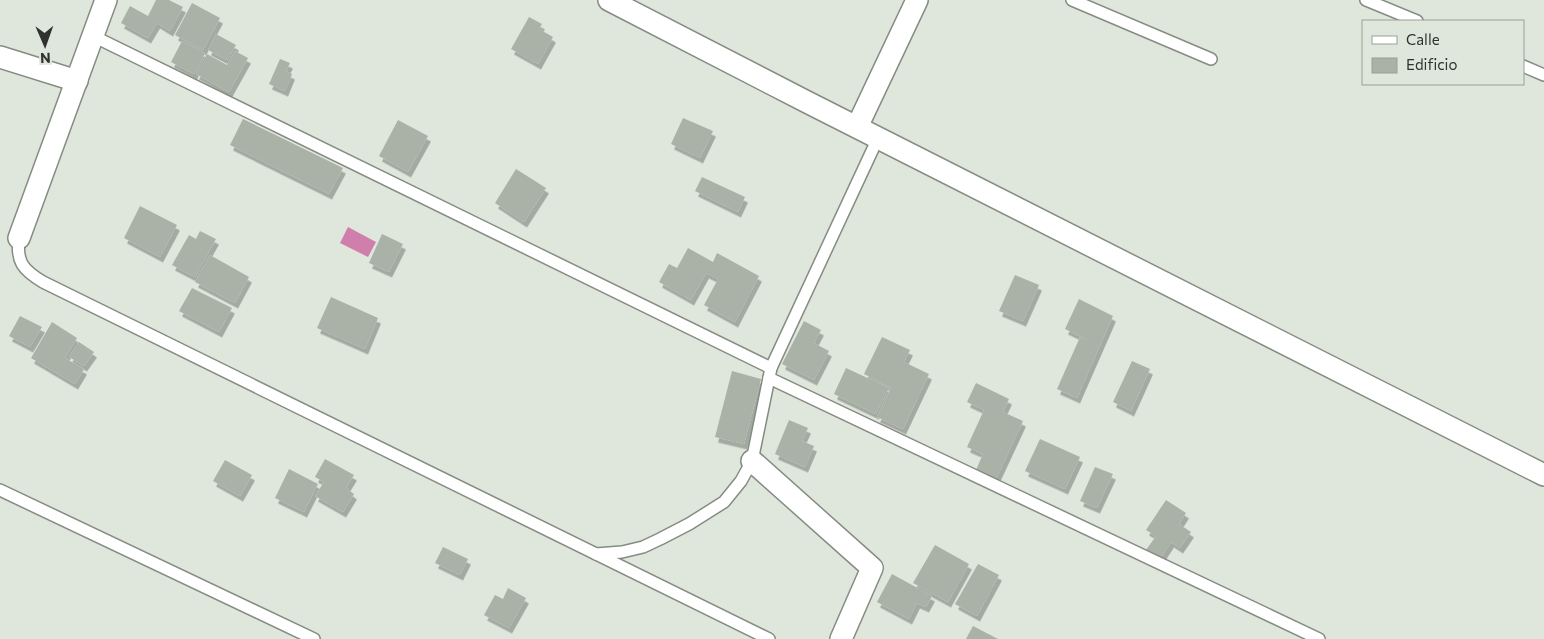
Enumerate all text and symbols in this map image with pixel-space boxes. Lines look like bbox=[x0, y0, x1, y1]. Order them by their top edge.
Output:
north arrow bbox=[20, 20, 70, 70]
legend bbox=[1362, 20, 1524, 85]
text: Calle bbox=[1406, 30, 1440, 48]
text: N bbox=[40, 50, 51, 67]
text: Edificio bbox=[1406, 55, 1457, 73]

